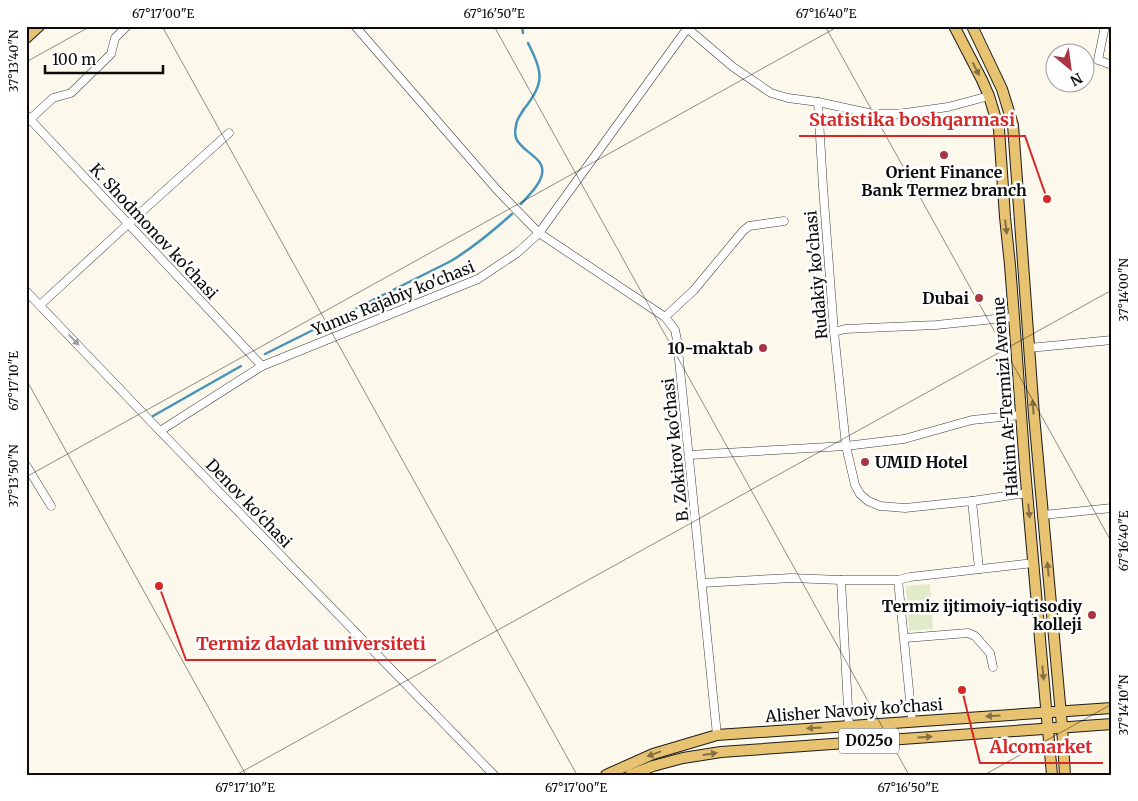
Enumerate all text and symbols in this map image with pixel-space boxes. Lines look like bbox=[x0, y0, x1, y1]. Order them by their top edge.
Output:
text: 67°17'00"E bbox=[132, 6, 194, 21]
text: 67°16'50"E bbox=[463, 6, 525, 21]
text: 67°16'40"E bbox=[796, 6, 857, 21]
text: 37°13'40"N bbox=[6, 29, 21, 92]
scale bar bbox=[45, 42, 162, 74]
north arrow bbox=[1046, 42, 1096, 92]
text: 100 m bbox=[52, 50, 96, 69]
one-way arrow bbox=[972, 62, 980, 77]
text: N bbox=[1067, 69, 1086, 90]
callout: Statistika boshqarmasi bbox=[799, 103, 1025, 136]
text: Statistika boshqarmasi bbox=[809, 108, 1015, 131]
marker: Orient Finance Bank Termez branch bbox=[938, 149, 950, 161]
street label: K. Shodmonov ko'chasi bbox=[86, 159, 222, 303]
place label: Orient Finance Bank Termez branch bbox=[861, 162, 1027, 200]
street label: Rudakiy ko'chasi bbox=[800, 210, 832, 340]
one-way arrow bbox=[1002, 220, 1010, 236]
street label: Yunus Rajabiy ko'chasi bbox=[308, 256, 477, 340]
text: 37°14'00"N bbox=[1116, 258, 1131, 322]
place label: Dubai bbox=[922, 288, 970, 308]
marker: Dubai bbox=[973, 292, 985, 304]
street label: Hakim At-Termizi Avenue bbox=[988, 297, 1022, 497]
one-way arrow bbox=[68, 334, 80, 346]
place label: 10-maktab bbox=[668, 338, 753, 358]
marker: 10-maktab bbox=[757, 342, 769, 354]
text: 67°17'10"E bbox=[6, 351, 21, 411]
street label: B. Zokirov ko'chasi bbox=[658, 377, 692, 523]
one-way arrow bbox=[1029, 399, 1037, 415]
text: 37°13'50"N bbox=[6, 444, 21, 508]
place label: UMID Hotel bbox=[875, 452, 968, 472]
street label: Denov ko'chasi bbox=[202, 455, 296, 551]
marker: UMID Hotel bbox=[859, 456, 871, 468]
one-way arrow bbox=[1025, 504, 1033, 520]
text: 67°16'40"E bbox=[1116, 510, 1131, 571]
one-way arrow bbox=[1044, 561, 1052, 577]
place label: Termiz ijtimoiy-iqtisodiy kolleji bbox=[882, 596, 1083, 634]
marker: Termiz ijtimoiy-iqtisodiy kolleji bbox=[1086, 609, 1098, 621]
callout: Termiz davlat universiteti bbox=[186, 627, 436, 660]
text: Termiz davlat universiteti bbox=[196, 632, 426, 655]
one-way arrow bbox=[1039, 666, 1047, 682]
text: 37°14'10"N bbox=[1116, 674, 1131, 735]
street label: Alisher Navoiy ko’chasi bbox=[764, 694, 943, 726]
one-way arrow bbox=[985, 712, 1001, 720]
one-way arrow bbox=[805, 725, 821, 733]
road number: D025o bbox=[839, 728, 899, 754]
callout: Alcomarket bbox=[980, 730, 1103, 763]
one-way arrow bbox=[917, 733, 933, 741]
text: Alcomarket bbox=[988, 735, 1093, 758]
one-way arrow bbox=[703, 750, 719, 758]
one-way arrow bbox=[647, 751, 662, 758]
text: 67°17'10"E bbox=[215, 780, 275, 795]
text: 67°17'00"E bbox=[545, 780, 607, 795]
text: 67°16'50"E bbox=[877, 780, 939, 795]

